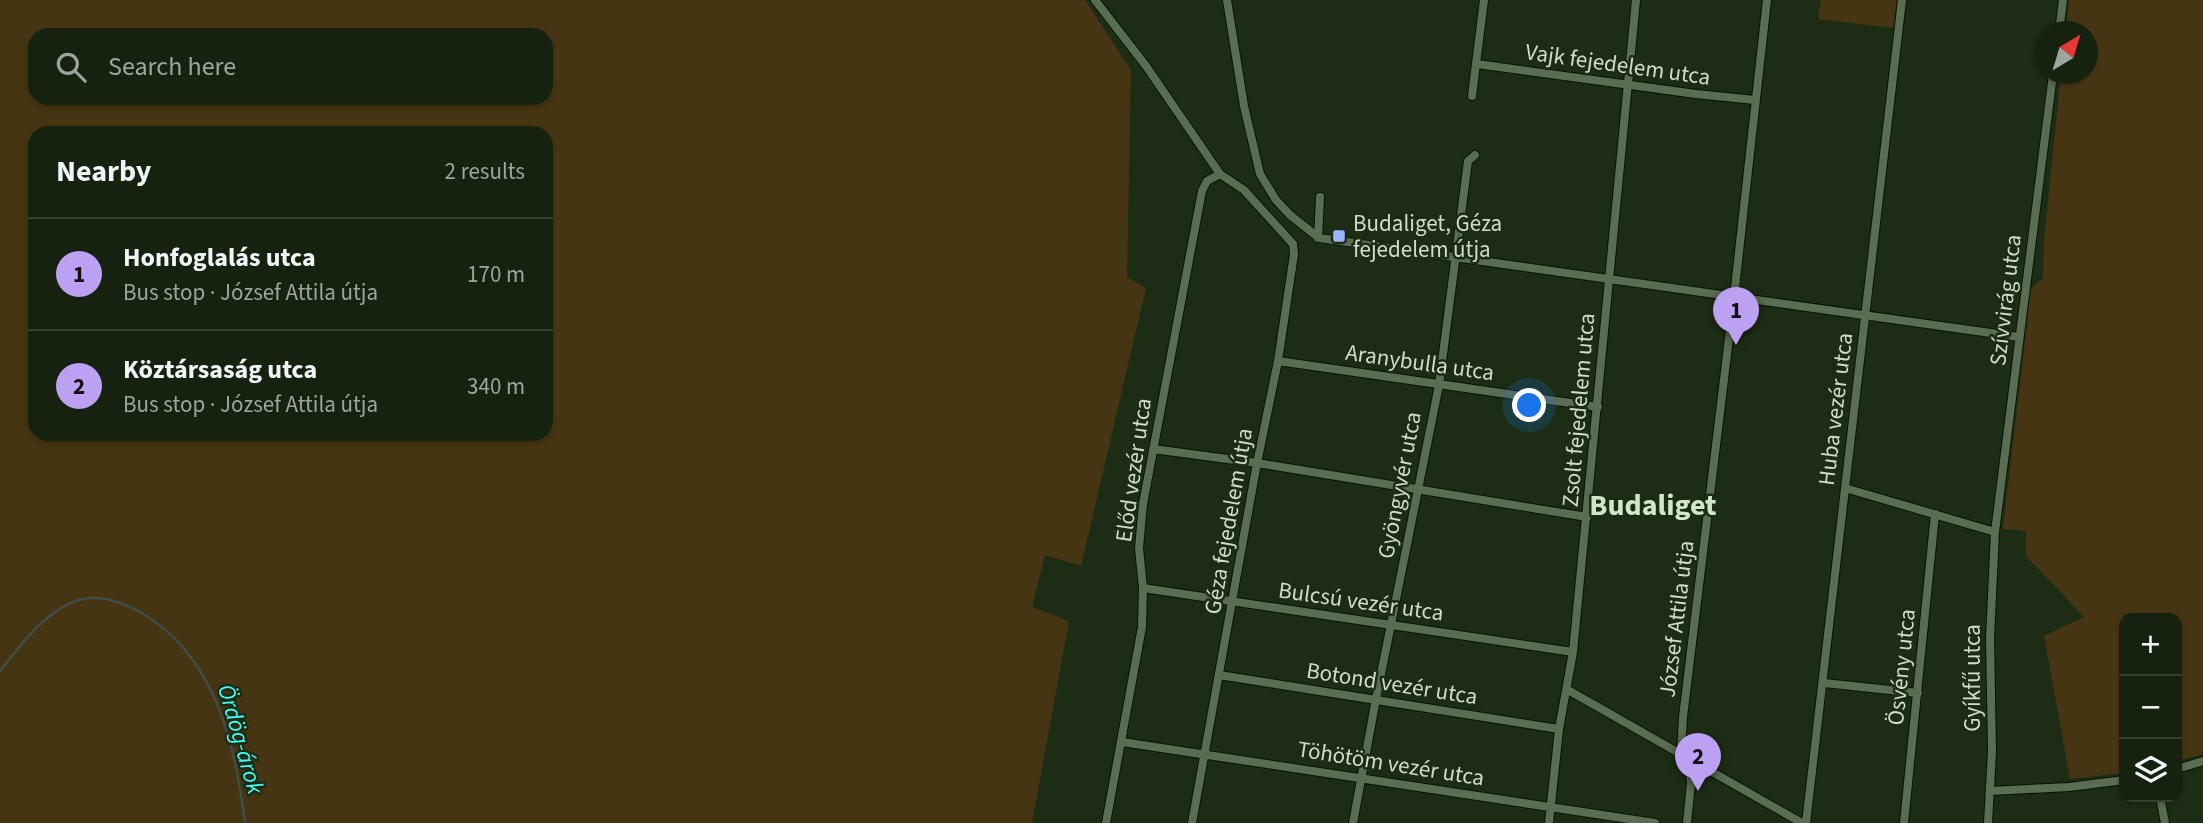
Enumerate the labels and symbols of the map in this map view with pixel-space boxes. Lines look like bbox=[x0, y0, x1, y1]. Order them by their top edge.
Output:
north arrow bbox=[2035, 21, 2098, 84]
street label: Vajk fejedelem utca bbox=[1523, 35, 1713, 94]
place label: Budaliget, Géza fejedelem útja bbox=[1353, 207, 1502, 266]
marker: Budaliget, Géza fejedelem útja bbox=[1331, 228, 1347, 244]
street label: Szívvirág utca bbox=[1981, 233, 2030, 368]
pin: 1 bbox=[1713, 287, 1759, 345]
street label: Zsolt fejedelem utca bbox=[1554, 312, 1603, 508]
street label: Huba vezér utca bbox=[1810, 331, 1861, 487]
street label: Aranybulla utca bbox=[1343, 336, 1496, 389]
your location bbox=[1512, 388, 1546, 422]
street label: Előd vezér utca bbox=[1107, 396, 1160, 544]
street label: Gyöngyvér utca bbox=[1369, 409, 1430, 561]
street label: Géza fejedelem útja bbox=[1196, 425, 1261, 617]
district label: Budaliget bbox=[1589, 484, 1717, 527]
street label: József Attila útja bbox=[1650, 539, 1703, 699]
street label: Bulcsú vezér utca bbox=[1276, 574, 1446, 629]
street label: Ösvény utca bbox=[1879, 607, 1924, 727]
street label: Gyíkfű utca bbox=[1956, 624, 1989, 732]
street label: Botond vezér utca bbox=[1304, 654, 1480, 713]
water label: Ördög-árok bbox=[208, 680, 273, 799]
street label: Töhötöm vezér utca bbox=[1295, 732, 1487, 795]
pin: 2 bbox=[1675, 733, 1721, 791]

